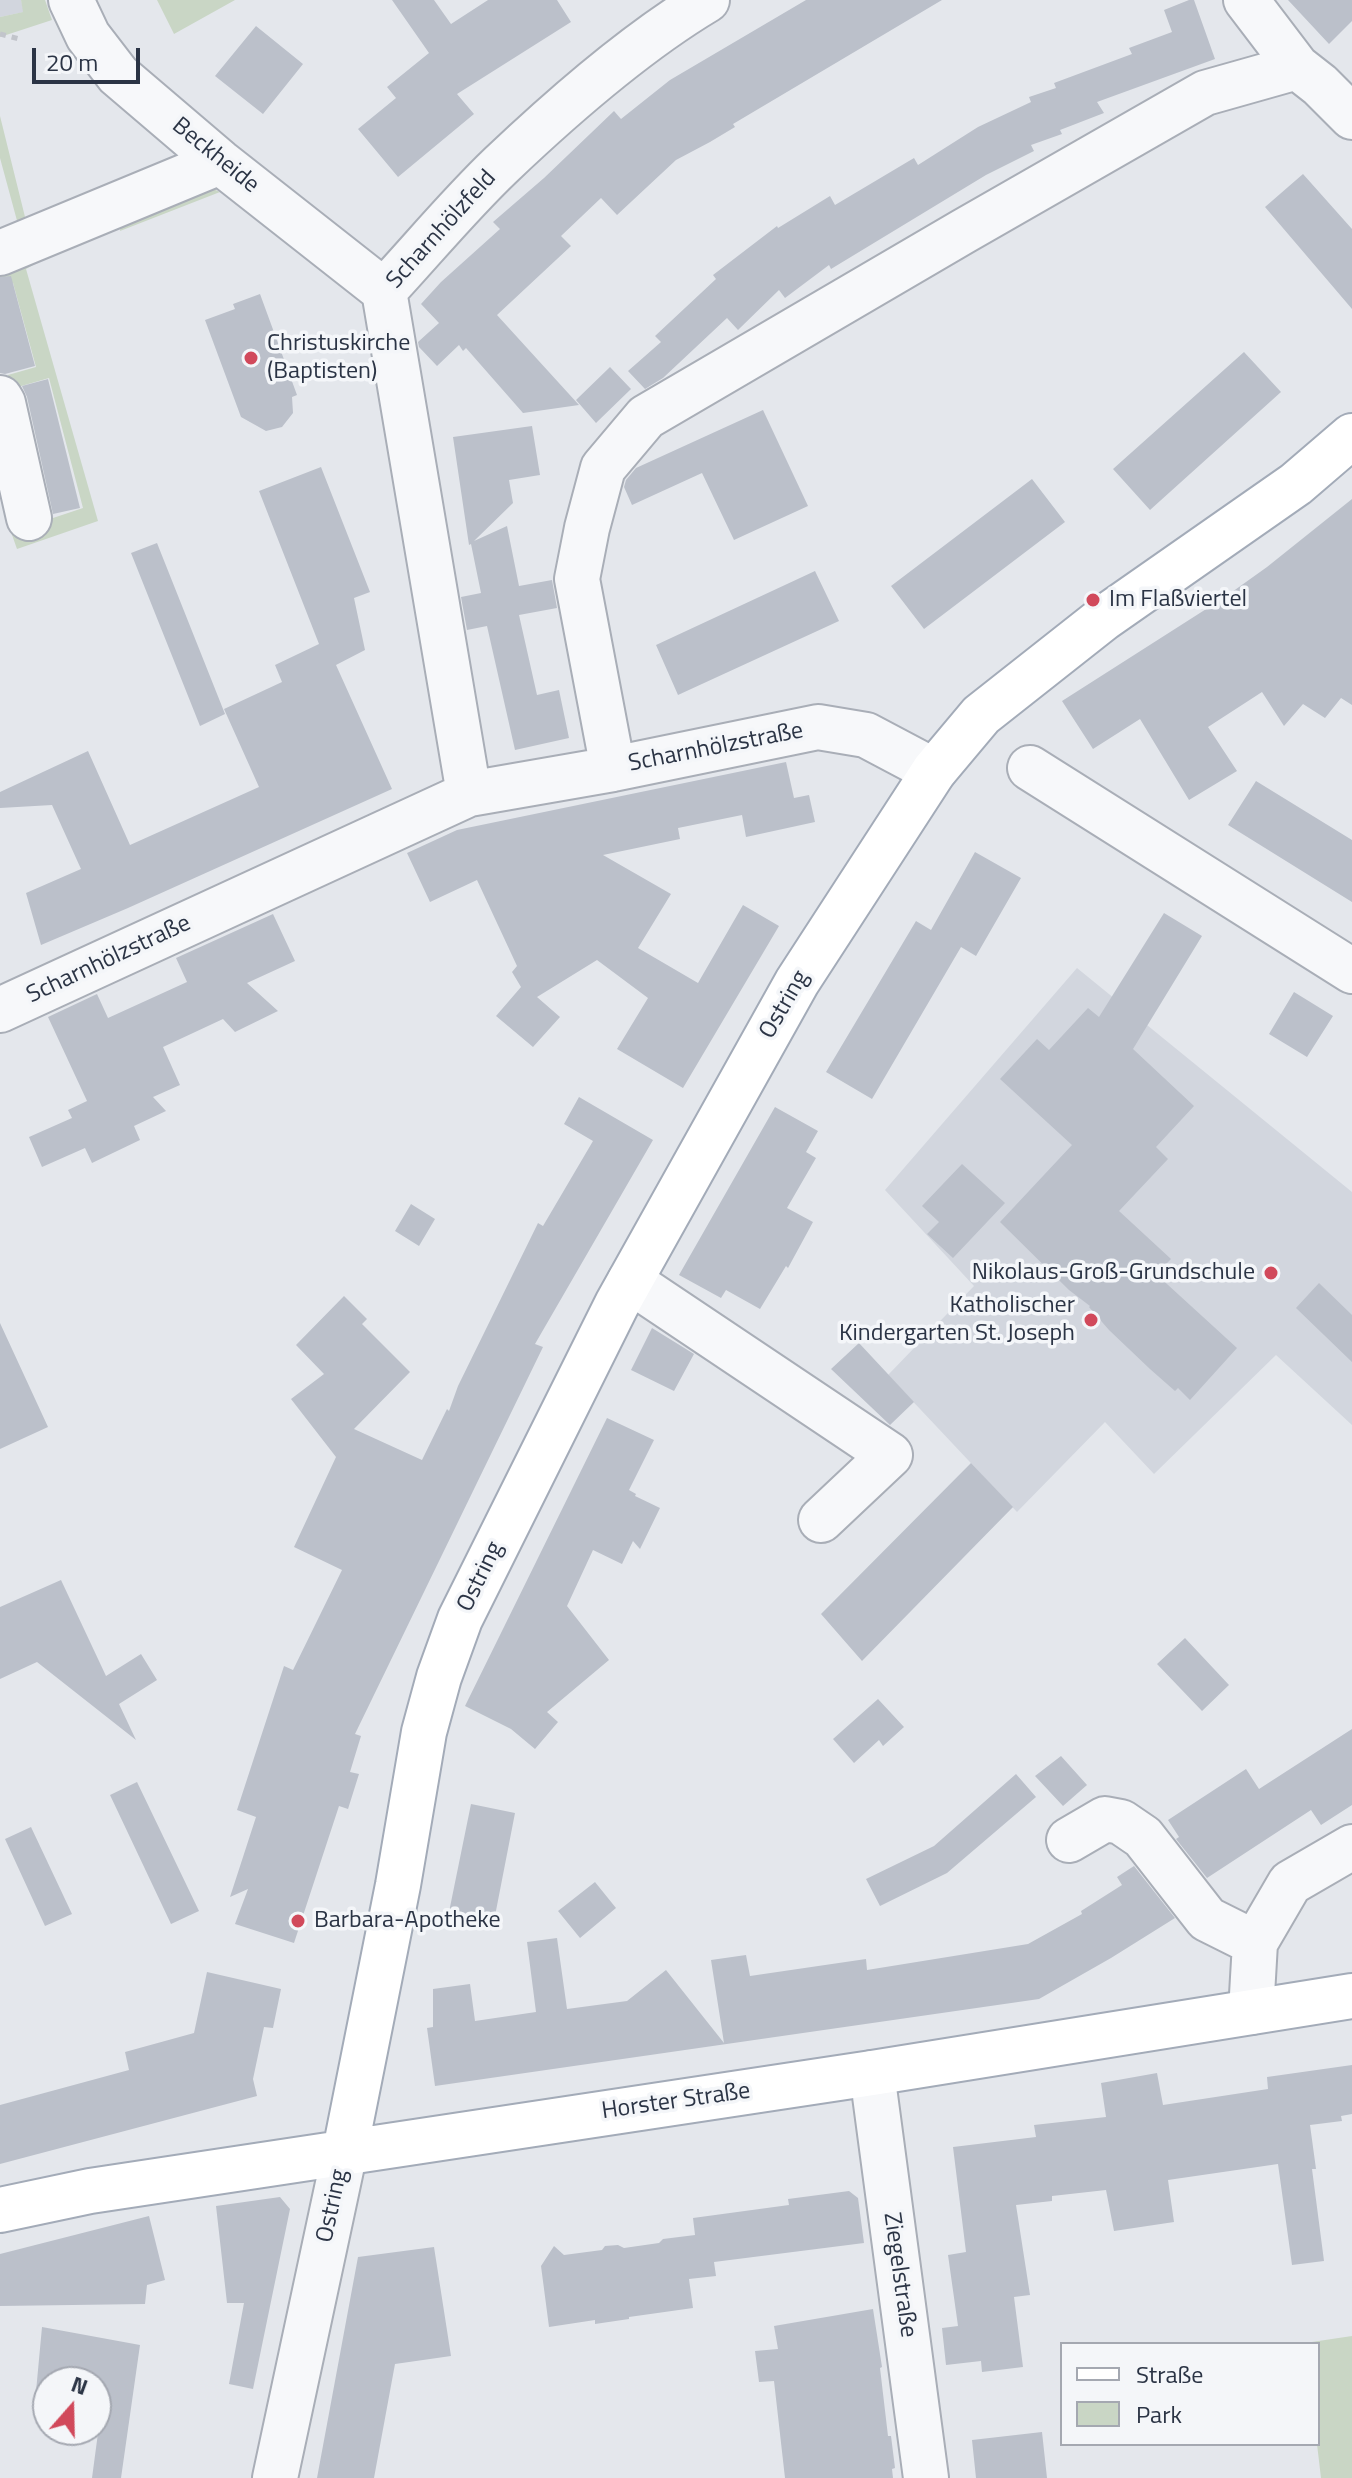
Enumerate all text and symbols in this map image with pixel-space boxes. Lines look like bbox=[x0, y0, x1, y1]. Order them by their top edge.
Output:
scale bar bbox=[36, 32, 144, 82]
text: 20 m bbox=[46, 44, 98, 80]
street label: Beckheide bbox=[166, 112, 264, 200]
street label: Scharnhölzfeld bbox=[381, 165, 503, 295]
place label: Christuskirche (Baptisten) bbox=[267, 330, 410, 386]
marker: Christuskirche (Baptisten) bbox=[242, 349, 260, 367]
place label: Im Flaßviertel bbox=[1109, 586, 1247, 614]
marker: Im Flaßviertel bbox=[1084, 591, 1102, 609]
street label: Scharnhölzstraße bbox=[626, 717, 806, 779]
street label: Scharnhölzstraße bbox=[23, 909, 195, 1011]
street label: Ostring bbox=[754, 966, 816, 1044]
place label: Nikolaus-Groß-Grundschule bbox=[972, 1259, 1255, 1287]
marker: Nikolaus-Groß-Grundschule bbox=[1262, 1264, 1280, 1282]
place label: Katholischer Kindergarten St. Joseph bbox=[839, 1292, 1075, 1348]
marker: Katholischer Kindergarten St. Joseph bbox=[1082, 1311, 1100, 1329]
street label: Ostring bbox=[452, 1537, 510, 1617]
place label: Barbara-Apotheke bbox=[314, 1907, 501, 1935]
marker: Barbara-Apotheke bbox=[289, 1912, 307, 1930]
street label: Horster Straße bbox=[600, 2077, 752, 2127]
street label: Ostring bbox=[311, 2167, 355, 2245]
street label: Ziegelstraße bbox=[876, 2211, 922, 2339]
legend bbox=[1060, 2342, 1320, 2446]
text: Straße bbox=[1136, 2356, 1203, 2392]
north arrow bbox=[32, 2366, 112, 2446]
text: N bbox=[67, 2367, 93, 2404]
text: Park bbox=[1136, 2396, 1182, 2432]

